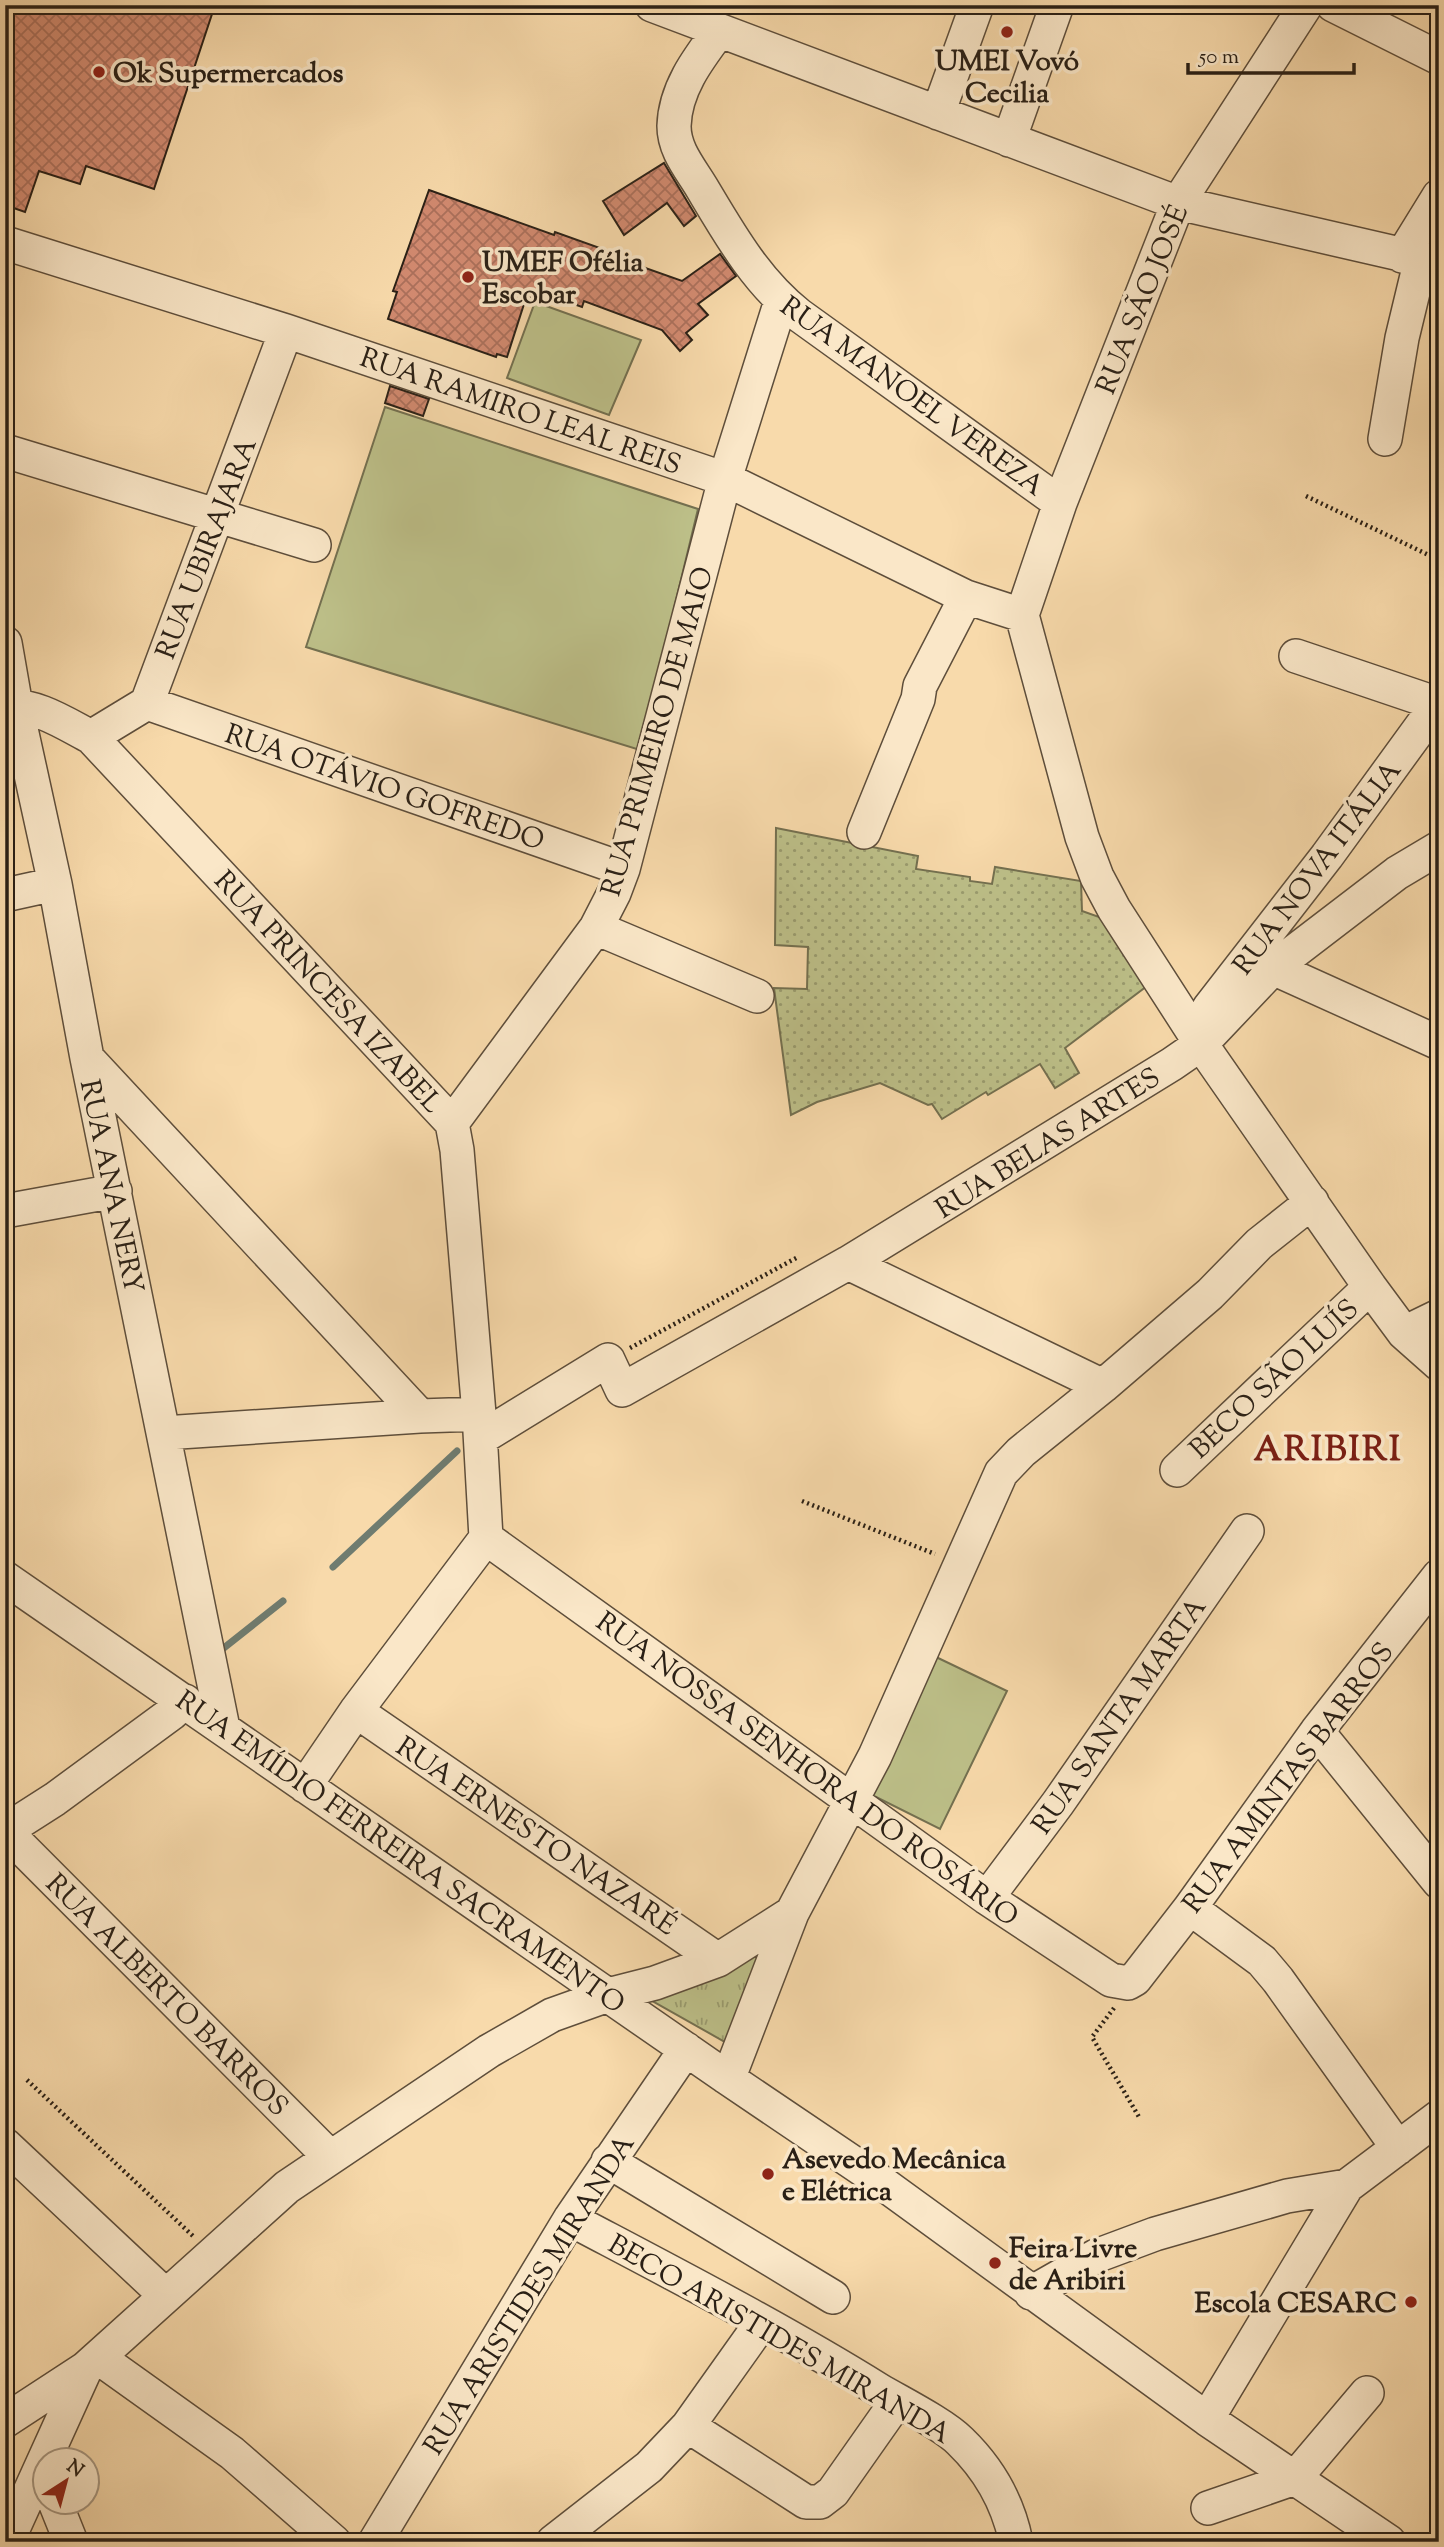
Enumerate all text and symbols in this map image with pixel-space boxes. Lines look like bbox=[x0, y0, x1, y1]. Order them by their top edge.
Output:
marker: UMEI Vovó Cecilia bbox=[999, 24, 1015, 40]
scale bar bbox=[1188, 32, 1355, 76]
place label: UMEI Vovó Cecilia bbox=[935, 43, 1079, 115]
text: 50 m bbox=[1198, 43, 1239, 73]
place label: Ok Supermercados bbox=[113, 55, 343, 95]
marker: Ok Supermercados bbox=[91, 64, 107, 80]
street label: RUA SÃO JOSÉ bbox=[1088, 199, 1200, 401]
place label: UMEF Ofélia Escobar bbox=[482, 244, 644, 316]
marker: UMEF Ofélia Escobar bbox=[460, 269, 476, 285]
street label: RUA MANOEL VEREZA bbox=[771, 288, 1052, 507]
street label: RUA RAMIRO LEAL REIS bbox=[354, 339, 686, 487]
street label: RUA UBIRAJARA bbox=[147, 432, 269, 666]
street label: RUA PRIMEIRO DE MAIO bbox=[593, 562, 725, 901]
street label: RUA OTÁVIO GOFREDO bbox=[219, 715, 549, 862]
street label: RUA NOVA ITÁLIA bbox=[1224, 753, 1413, 984]
street label: RUA PRINCESA IZABEL bbox=[203, 863, 450, 1123]
street label: RUA BELAS ARTES bbox=[928, 1059, 1169, 1230]
street label: RUA ANA NERY bbox=[68, 1076, 152, 1297]
street label: BECO SÃO LUÍS bbox=[1181, 1291, 1369, 1469]
district label: ARIBIRI bbox=[1253, 1426, 1403, 1477]
street label: RUA SANTA MARTA bbox=[1023, 1590, 1218, 1843]
street label: RUA NOSSA SENHORA DO ROSÁRIO bbox=[587, 1603, 1026, 1938]
street label: RUA AMINTAS BARROS bbox=[1174, 1635, 1405, 1923]
street label: RUA EMÍDIO FERREIRA SACRAMENTO bbox=[167, 1682, 632, 2025]
street label: RUA ERNESTO NAZARÉ bbox=[387, 1728, 684, 1947]
street label: RUA ALBERTO BARROS bbox=[35, 1866, 296, 2127]
street label: RUA ARISTIDES MIRANDA bbox=[415, 2127, 646, 2464]
place label: Asevedo Mecânica e Elétrica bbox=[782, 2141, 1006, 2213]
marker: Asevedo Mecânica e Elétrica bbox=[760, 2166, 776, 2182]
street label: BECO ARISTIDES MIRANDA bbox=[600, 2226, 958, 2456]
place label: Feira Livre de Aribiri bbox=[1009, 2230, 1137, 2302]
marker: Feira Livre de Aribiri bbox=[987, 2255, 1003, 2271]
place label: Escola CESARC bbox=[1195, 2285, 1397, 2325]
marker: Escola CESARC bbox=[1403, 2294, 1419, 2310]
north arrow bbox=[32, 2446, 102, 2516]
text: N bbox=[60, 2454, 89, 2485]

